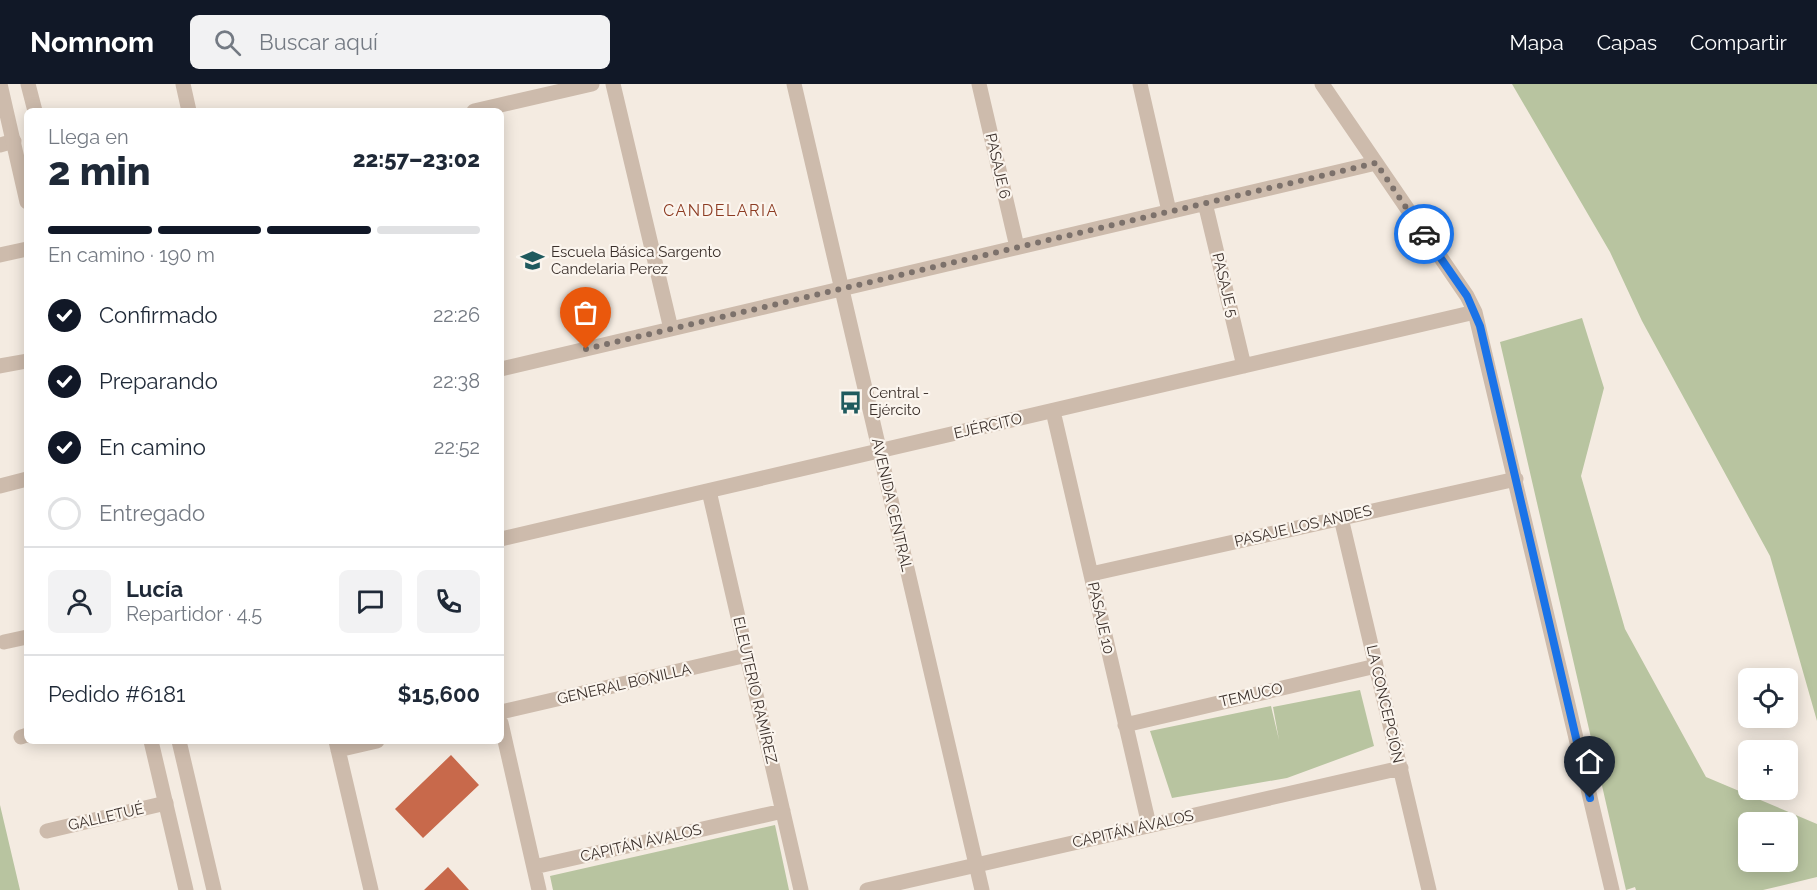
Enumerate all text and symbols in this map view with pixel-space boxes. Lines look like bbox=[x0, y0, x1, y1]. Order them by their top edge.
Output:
search box bbox=[190, 15, 610, 69]
text: Nomnom bbox=[30, 26, 154, 59]
icon: search bbox=[211, 26, 244, 59]
text: Buscar aquí bbox=[259, 29, 378, 55]
text: Mapa bbox=[1509, 30, 1564, 55]
text: Capas bbox=[1597, 30, 1657, 55]
text: Compartir bbox=[1690, 30, 1787, 55]
text: Llega en bbox=[48, 125, 129, 149]
street label: PASAJE 6 bbox=[982, 131, 1014, 201]
text: 22:57–23:02 bbox=[353, 146, 480, 172]
text: 2 min bbox=[48, 148, 151, 194]
district label: CANDELARIA bbox=[663, 201, 779, 220]
courier bbox=[1394, 204, 1454, 264]
icon: car bbox=[1408, 218, 1441, 251]
text: En camino · 190 m bbox=[48, 243, 215, 267]
place label: Escuela Básica Sargento Candelaria Perez bbox=[551, 243, 721, 278]
school or university icon: Escuela Básica Sargento Candelaria Perez bbox=[520, 248, 546, 274]
street label: PASAJE 5 bbox=[1208, 251, 1242, 319]
pin bbox=[560, 287, 611, 349]
icon: bag bbox=[569, 296, 602, 329]
icon: check bbox=[48, 299, 81, 332]
text: Confirmado bbox=[99, 302, 218, 328]
text: 22:26 bbox=[433, 303, 480, 327]
icon: check bbox=[48, 365, 81, 398]
text: Preparando bbox=[99, 368, 218, 394]
text: 22:38 bbox=[433, 369, 480, 393]
place label: Central - Ejército bbox=[869, 384, 929, 419]
bus stop icon: Central - Ejército bbox=[838, 389, 864, 415]
street label: EJÉRCITO bbox=[952, 409, 1024, 443]
icon: check bbox=[48, 431, 81, 464]
text: En camino bbox=[99, 434, 206, 460]
text: 22:52 bbox=[434, 435, 480, 459]
street label: AVENIDA CENTRAL bbox=[868, 436, 916, 574]
text: Entregado bbox=[99, 500, 205, 526]
street label: PASAJE LOS ANDES bbox=[1233, 501, 1373, 551]
button: person bbox=[48, 570, 111, 633]
button: chat bbox=[339, 570, 402, 633]
button: phone bbox=[417, 570, 480, 633]
text: Lucía bbox=[126, 576, 183, 602]
street label: PASAJE 10 bbox=[1084, 580, 1118, 656]
text: Repartidor · 4.5 bbox=[126, 602, 262, 626]
street label: ELEUTERIO RAMÍREZ bbox=[729, 615, 781, 765]
street label: LA CONCEPCIÓN bbox=[1363, 643, 1407, 765]
street label: GENERAL BONILLA bbox=[555, 660, 693, 708]
map controls bbox=[1738, 668, 1798, 872]
button: locate bbox=[1738, 668, 1798, 728]
street label: TEMUCO bbox=[1218, 679, 1284, 711]
text: Pedido #6181 bbox=[48, 681, 185, 707]
text: $15,600 bbox=[398, 681, 480, 707]
pin bbox=[1564, 736, 1615, 798]
button: + bbox=[1738, 740, 1798, 800]
icon: home bbox=[1573, 745, 1606, 778]
street label: GALLETUÉ bbox=[66, 800, 146, 834]
street label: CAPITÁN ÁVALOS bbox=[1071, 806, 1195, 852]
button: − bbox=[1738, 812, 1798, 872]
street label: CAPITÁN ÁVALOS bbox=[579, 820, 703, 866]

